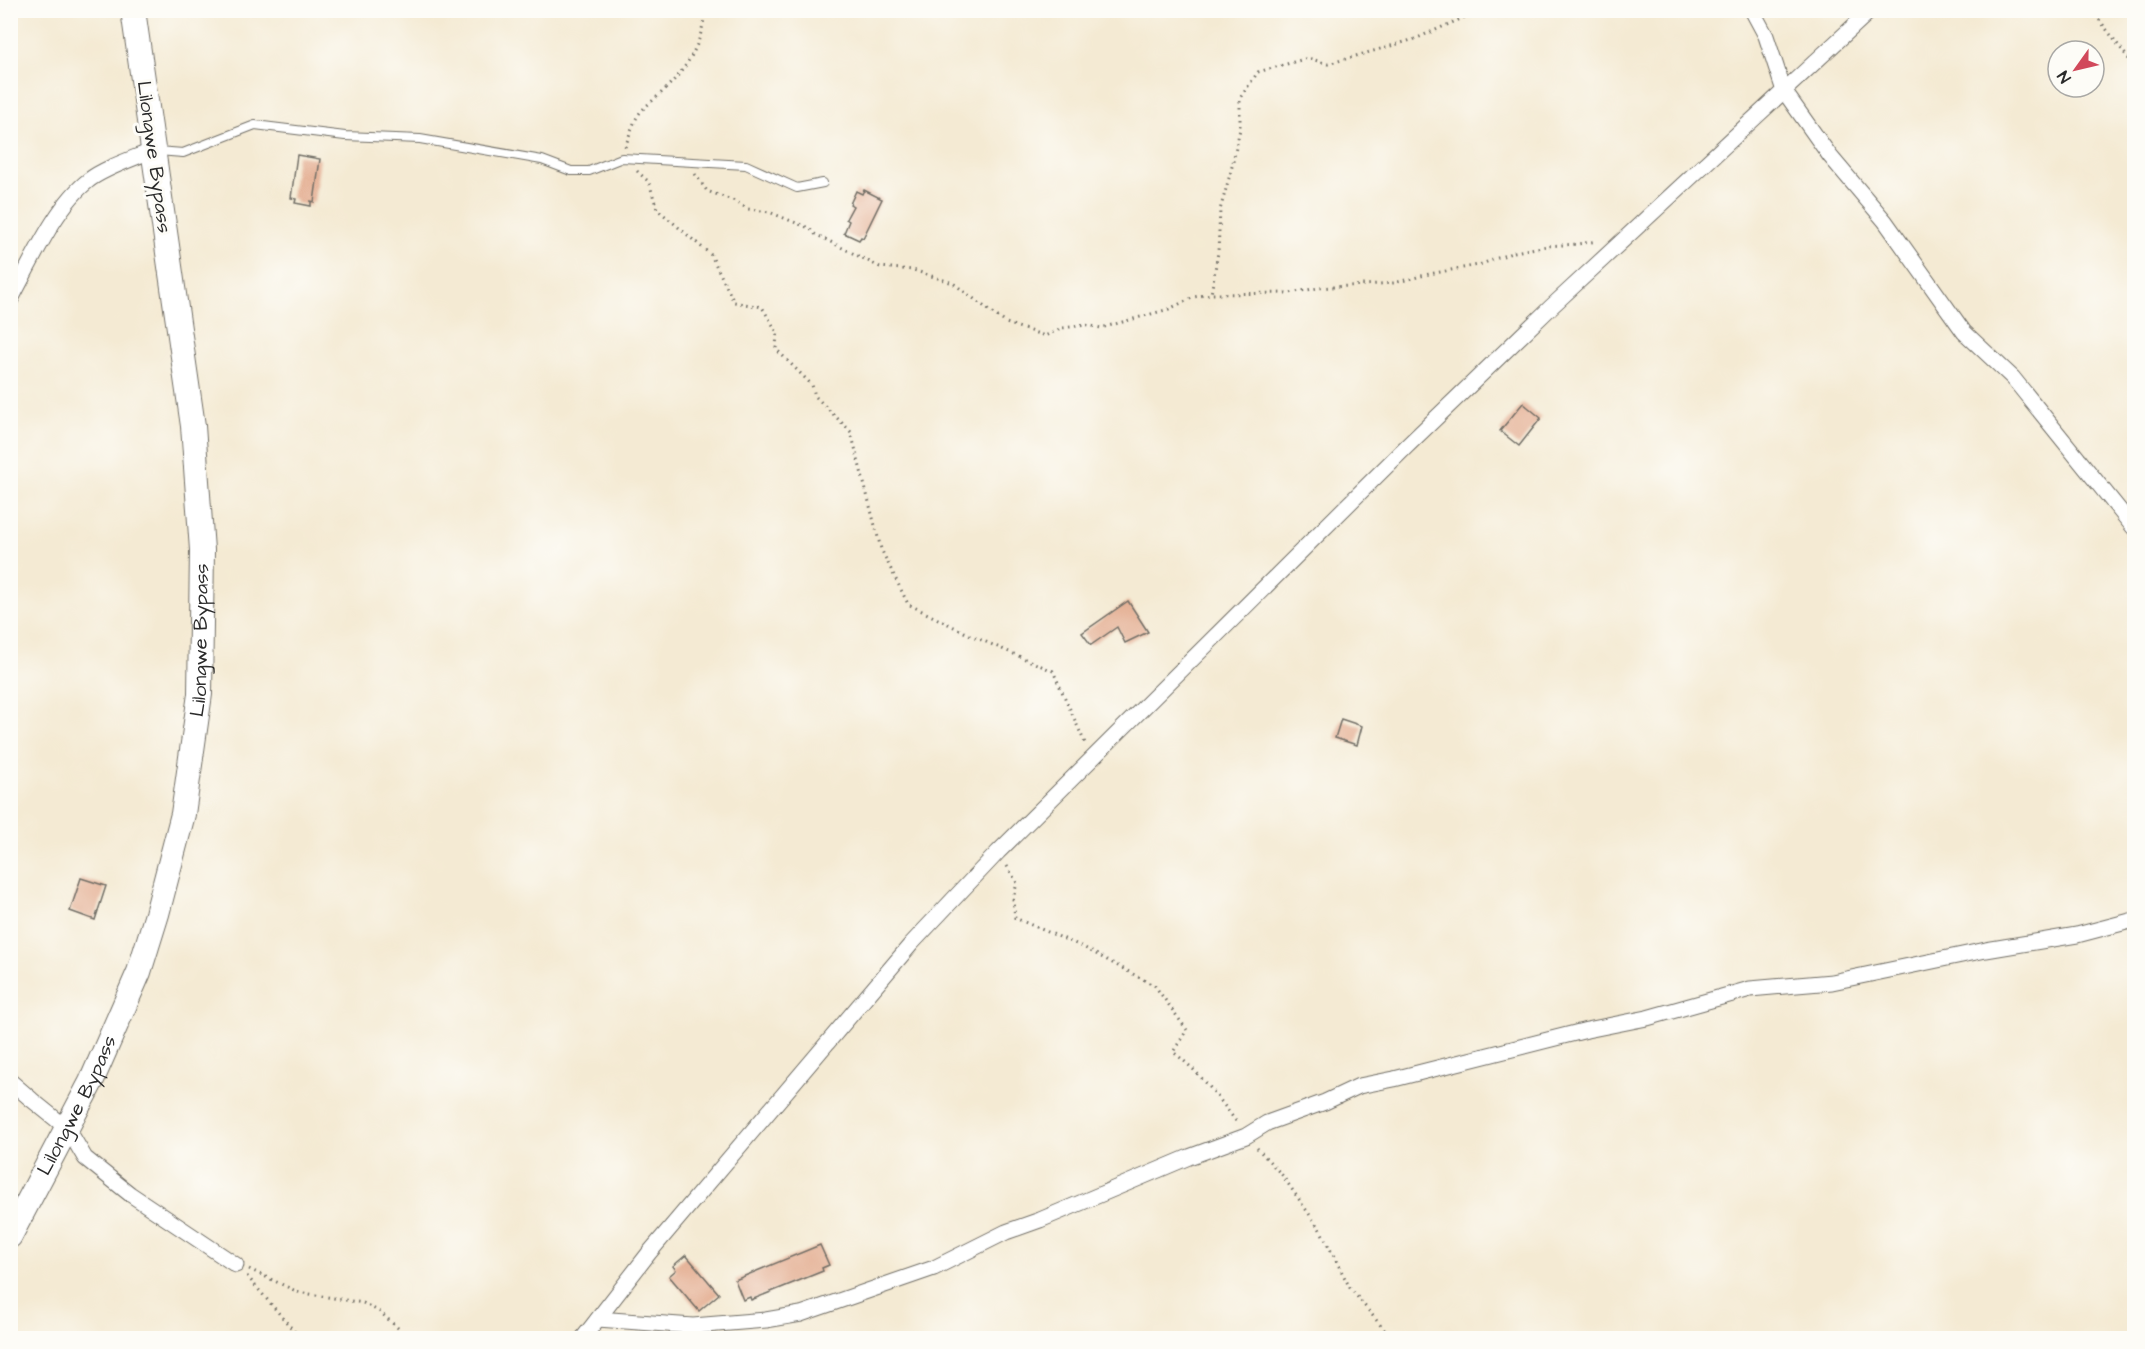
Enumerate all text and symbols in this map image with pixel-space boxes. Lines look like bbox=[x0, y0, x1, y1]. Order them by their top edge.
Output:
north arrow bbox=[2046, 39, 2106, 99]
text: N bbox=[2052, 67, 2076, 87]
street label: Lilongwe Bypass bbox=[128, 79, 179, 235]
street label: Lilongwe Bypass bbox=[183, 563, 216, 719]
street label: Lilongwe Bypass bbox=[30, 1031, 124, 1180]

